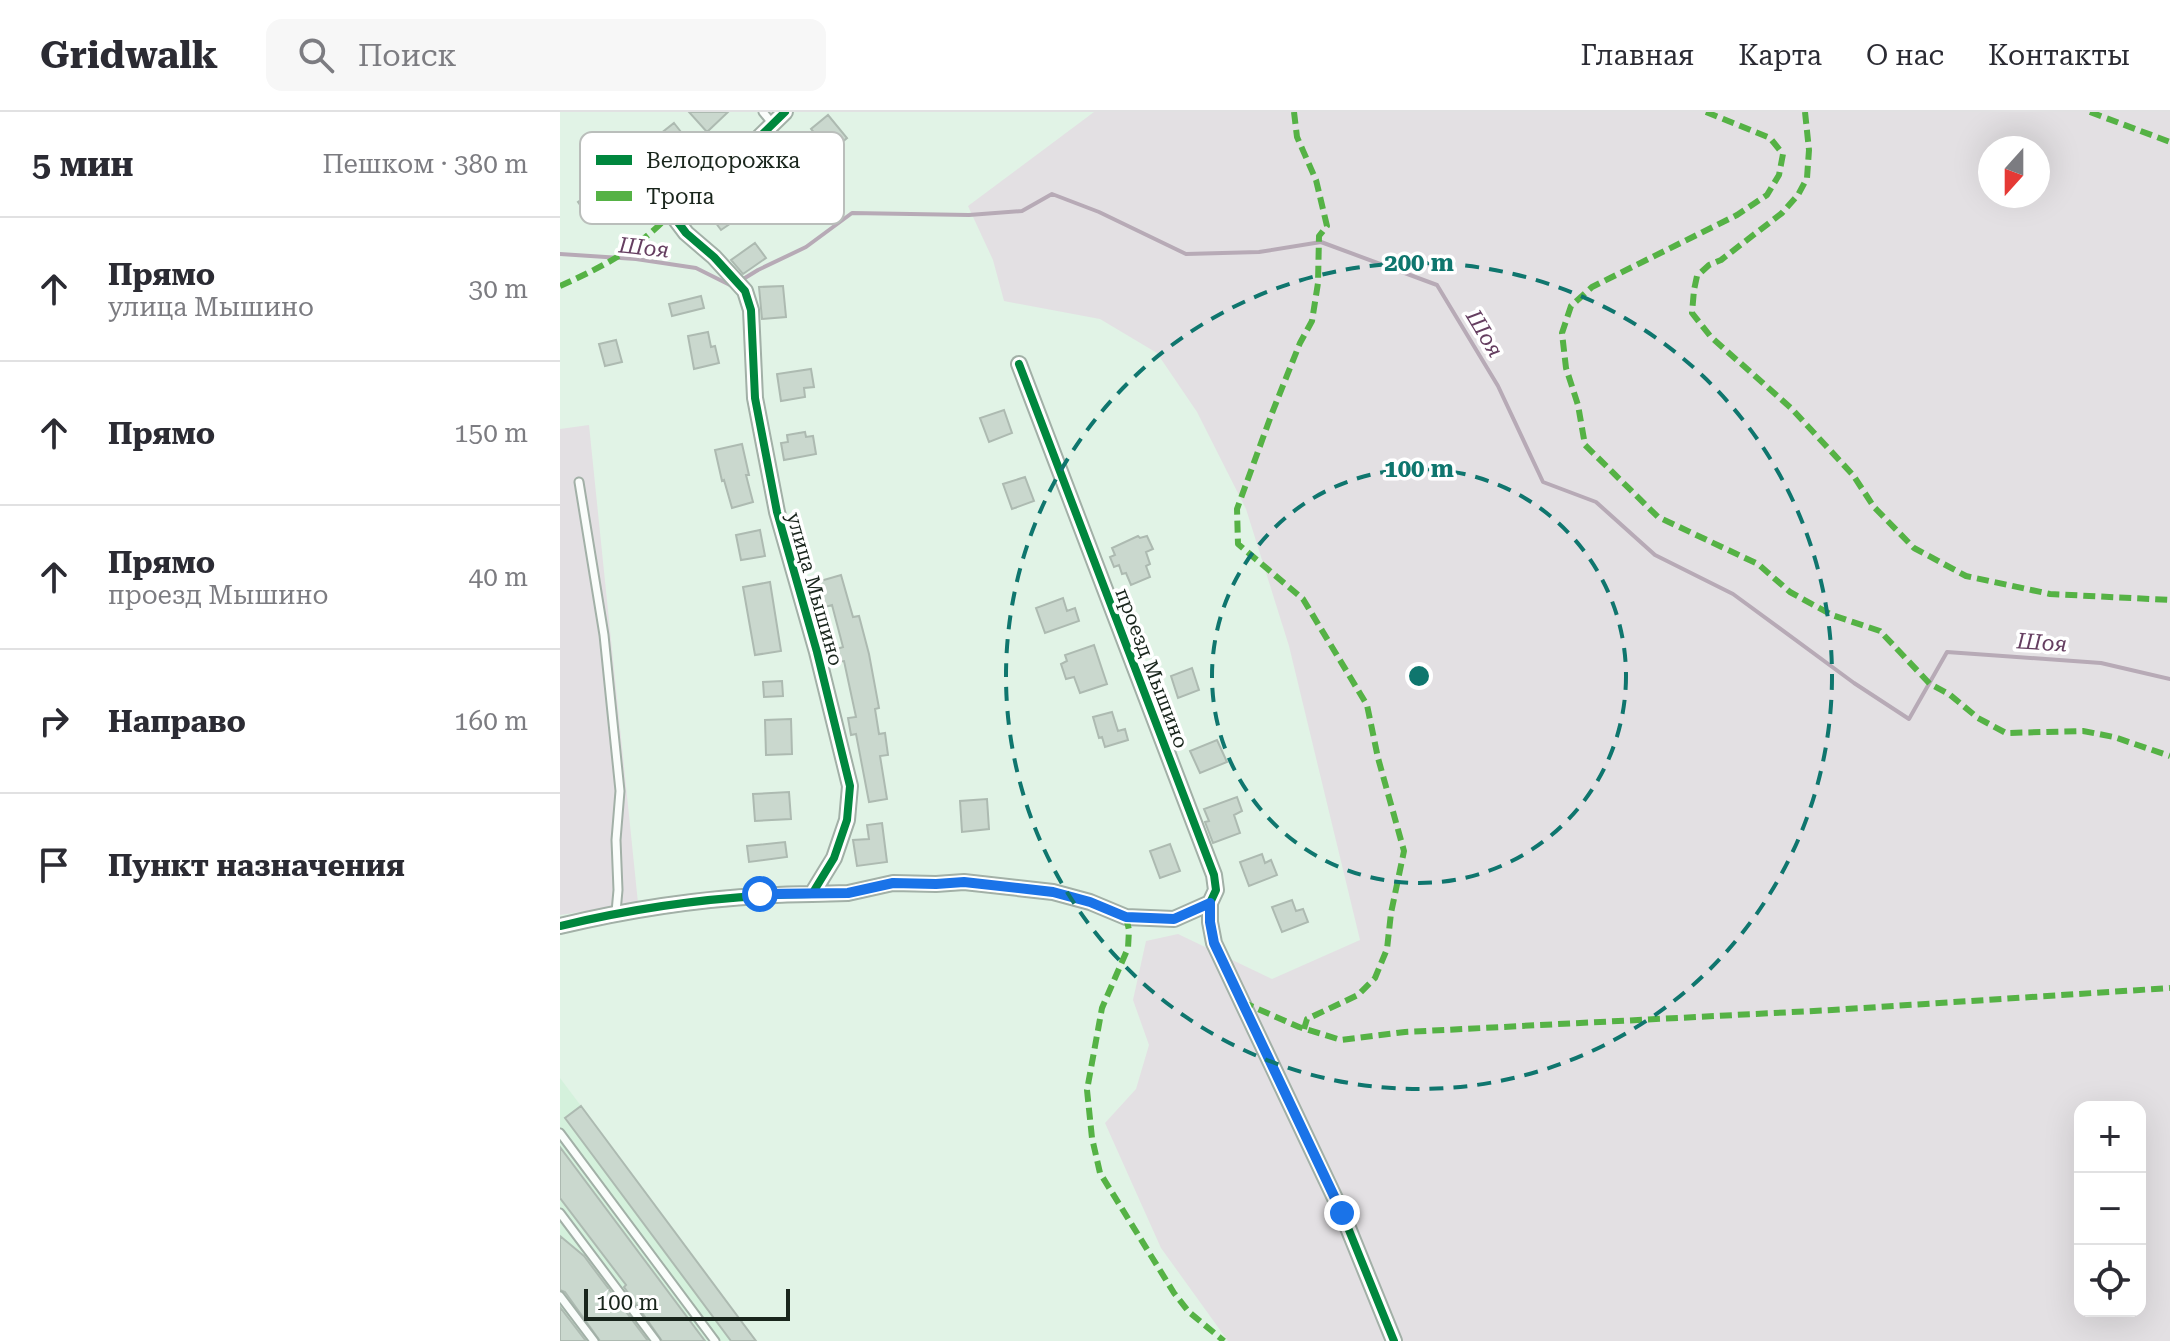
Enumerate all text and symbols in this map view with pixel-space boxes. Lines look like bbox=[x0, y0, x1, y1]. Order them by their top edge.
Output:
search box bbox=[266, 19, 826, 91]
text: Gridwalk bbox=[40, 33, 218, 77]
icon: search bbox=[294, 33, 338, 77]
text: Поиск bbox=[358, 38, 457, 73]
text: Главная bbox=[1580, 39, 1694, 72]
text: Карта bbox=[1738, 39, 1822, 72]
text: О нас bbox=[1866, 39, 1944, 72]
text: Контакты bbox=[1988, 39, 2130, 72]
legend bbox=[580, 132, 844, 224]
north arrow bbox=[1978, 136, 2050, 208]
text: 5 мин bbox=[32, 144, 134, 184]
text: Велодорожка bbox=[646, 148, 800, 173]
text: Пешком · 380 m bbox=[322, 149, 528, 179]
text: Тропа bbox=[646, 184, 714, 209]
water label: Шоя bbox=[617, 232, 670, 263]
text: 200 m bbox=[1384, 249, 1454, 277]
text: Прямо bbox=[108, 257, 215, 292]
icon: ahead bbox=[32, 267, 76, 311]
text: 30 m bbox=[469, 274, 528, 304]
text: улица Мышино bbox=[108, 292, 314, 322]
water label: Шоя bbox=[1460, 304, 1508, 361]
icon: ahead bbox=[32, 411, 76, 455]
text: Прямо bbox=[108, 416, 215, 451]
text: 150 m bbox=[454, 418, 528, 448]
text: 100 m bbox=[1384, 455, 1454, 483]
street label: улица Мышино bbox=[782, 510, 848, 668]
text: Прямо bbox=[108, 545, 215, 580]
icon: ahead bbox=[32, 555, 76, 599]
text: 40 m bbox=[469, 562, 528, 592]
text: проезд Мышино bbox=[108, 580, 328, 610]
street label: проезд Мышино bbox=[1110, 585, 1194, 751]
water label: Шоя bbox=[2015, 628, 2068, 657]
centre of rings bbox=[1405, 662, 1433, 690]
icon: right bbox=[32, 699, 76, 743]
text: Направо bbox=[108, 704, 246, 739]
text: 160 m bbox=[454, 706, 528, 736]
icon: arrive bbox=[32, 843, 76, 887]
text: Пункт назначения bbox=[108, 848, 405, 883]
route start bbox=[742, 876, 778, 912]
map controls bbox=[2074, 1101, 2146, 1317]
button: + bbox=[2074, 1101, 2146, 1173]
button: − bbox=[2074, 1173, 2146, 1245]
route end bbox=[1324, 1195, 1360, 1231]
button: locate bbox=[2074, 1245, 2146, 1317]
scale bar bbox=[584, 1285, 790, 1321]
text: 100 m bbox=[596, 1290, 659, 1315]

